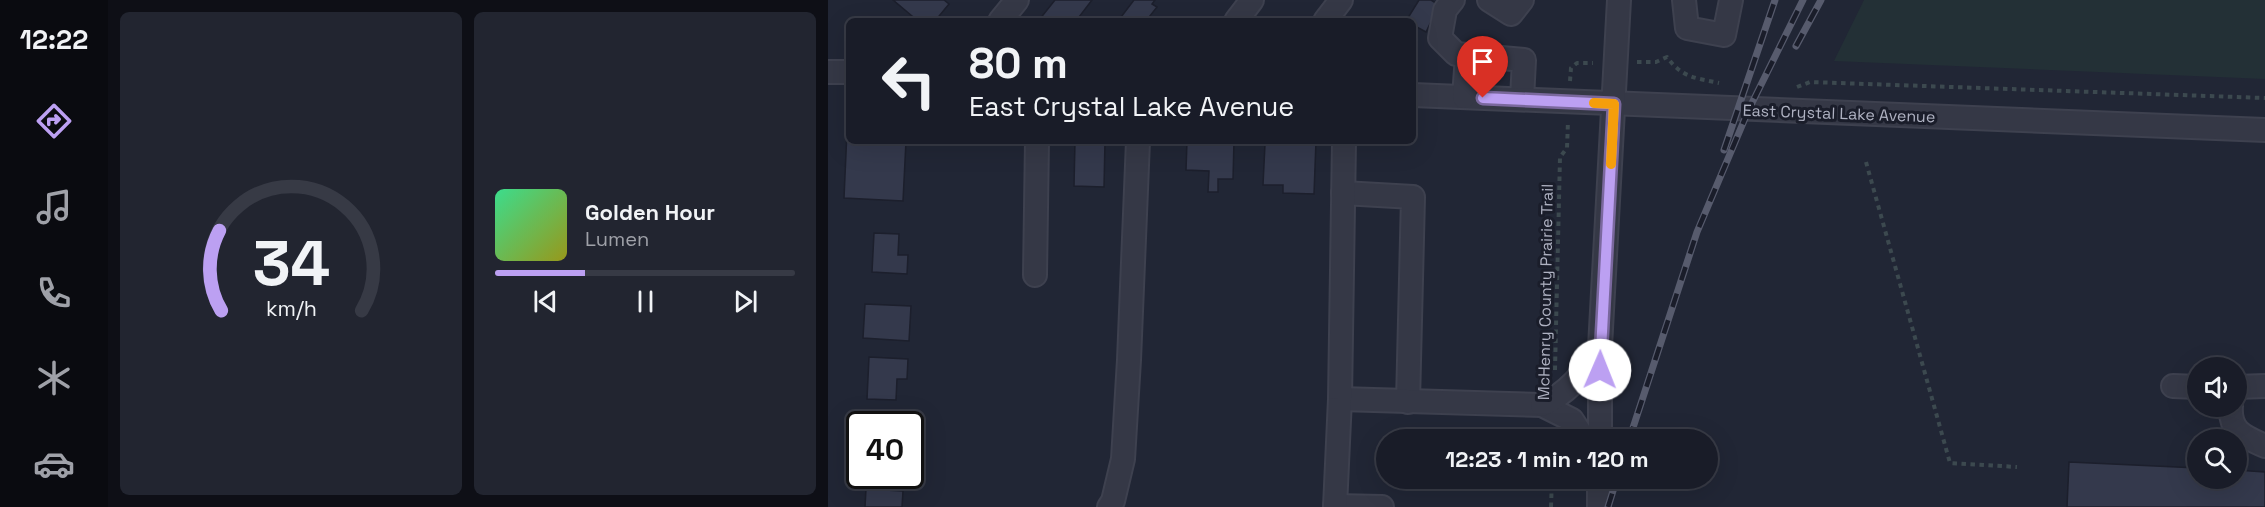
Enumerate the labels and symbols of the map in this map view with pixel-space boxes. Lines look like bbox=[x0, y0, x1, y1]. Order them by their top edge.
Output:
pin bbox=[1457, 36, 1508, 98]
street label: East Crystal Lake Avenue bbox=[1742, 100, 1936, 127]
street label: McHenry County Prairie Trail bbox=[1533, 184, 1558, 400]
position arrow bbox=[1568, 338, 1632, 402]
speed limit sign: 40 bbox=[846, 411, 924, 489]

